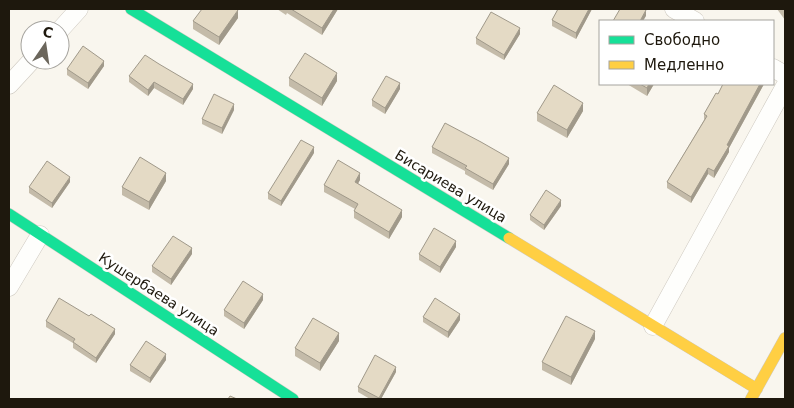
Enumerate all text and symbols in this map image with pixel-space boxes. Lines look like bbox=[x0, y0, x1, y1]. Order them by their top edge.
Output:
north arrow bbox=[20, 20, 70, 70]
legend bbox=[599, 20, 774, 85]
text: С bbox=[41, 23, 55, 41]
text: Свободно bbox=[644, 31, 720, 49]
text: Медленно bbox=[644, 56, 724, 74]
street label: Бисариева улица bbox=[392, 146, 510, 226]
street label: Кушербаева улица bbox=[96, 249, 222, 339]

